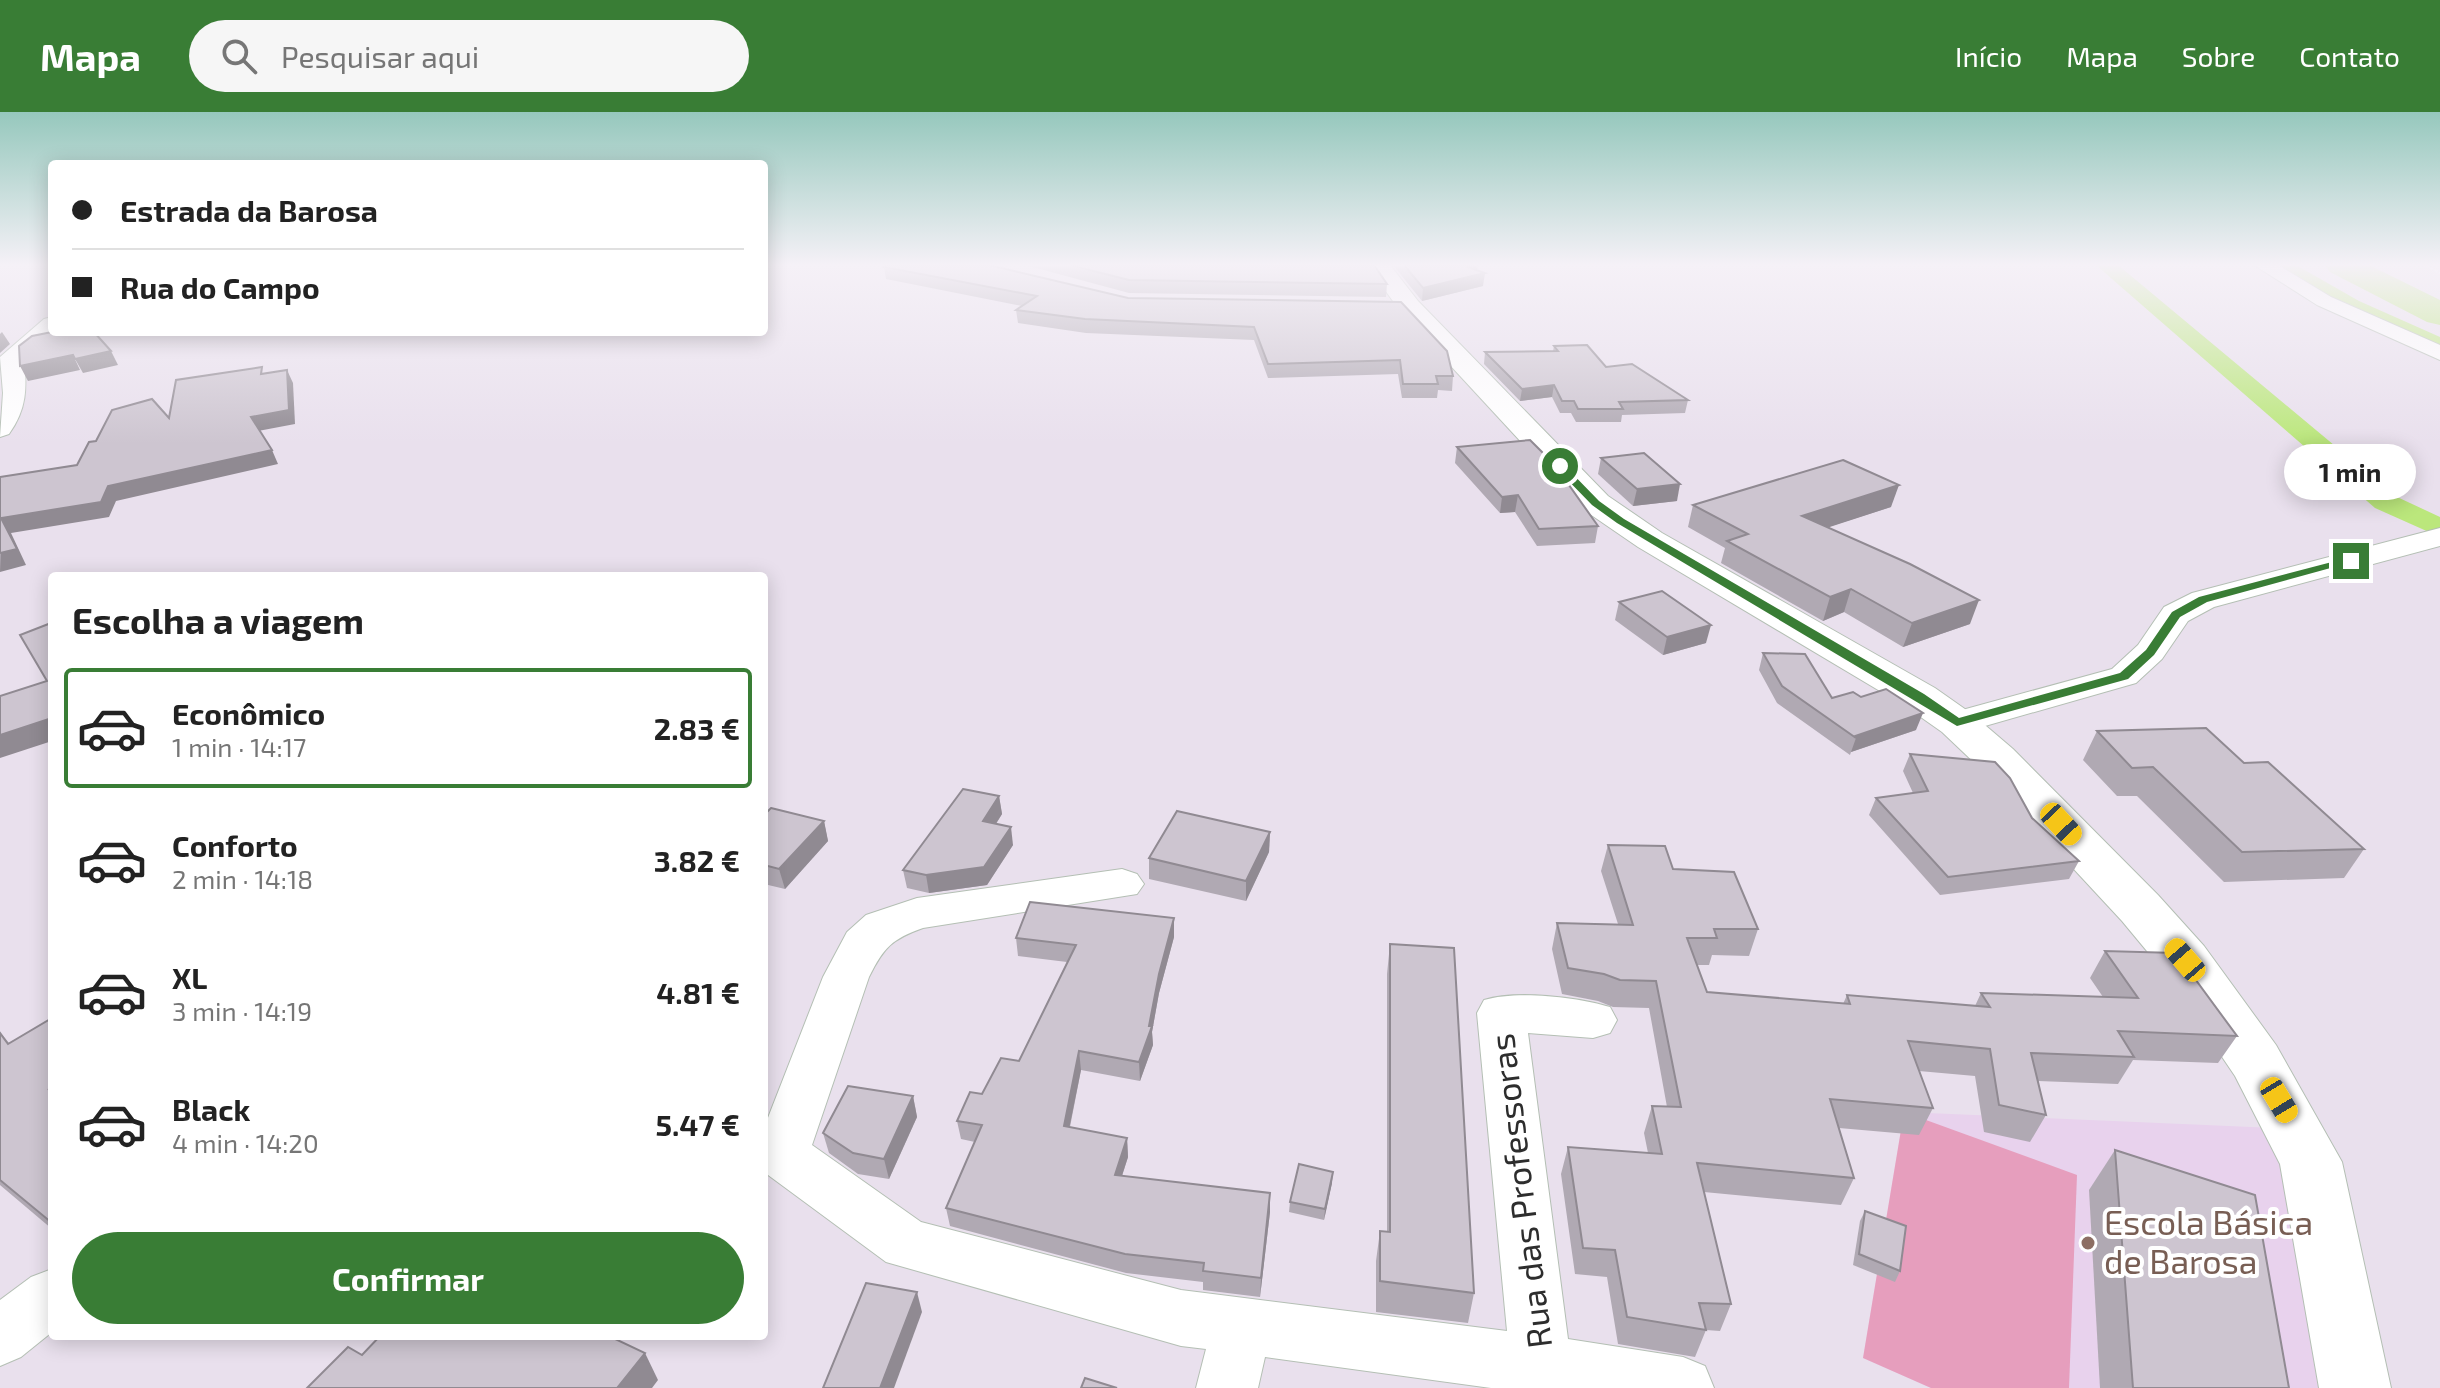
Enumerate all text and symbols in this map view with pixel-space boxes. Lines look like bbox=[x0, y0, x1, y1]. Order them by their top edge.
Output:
search box bbox=[189, 20, 749, 92]
text: Mapa bbox=[40, 33, 141, 79]
icon: search bbox=[217, 34, 261, 78]
text: Pesquisar aqui bbox=[281, 38, 479, 74]
text: Início bbox=[1955, 39, 2022, 73]
text: Mapa bbox=[2066, 39, 2138, 73]
text: Sobre bbox=[2182, 39, 2255, 73]
text: Contato bbox=[2299, 39, 2400, 73]
text: Estrada da Barosa bbox=[120, 192, 378, 228]
text: Rua do Campo bbox=[120, 269, 320, 305]
callout: 1 min bbox=[2285, 445, 2417, 501]
route start bbox=[1542, 448, 1578, 484]
text: 1 min bbox=[2319, 456, 2381, 487]
route end bbox=[2333, 543, 2369, 579]
text: Escolha a viagem bbox=[72, 598, 364, 641]
icon: car bbox=[76, 692, 148, 764]
text: Econômico bbox=[172, 695, 325, 731]
text: 2.83 € bbox=[654, 710, 740, 746]
text: 1 min · 14:17 bbox=[172, 731, 306, 762]
car bbox=[2036, 798, 2086, 850]
icon: car bbox=[76, 824, 148, 896]
text: Conforto bbox=[172, 827, 298, 863]
text: 3.82 € bbox=[654, 842, 740, 878]
text: 2 min · 14:18 bbox=[172, 863, 313, 894]
car bbox=[2160, 934, 2210, 986]
icon: car bbox=[76, 956, 148, 1028]
text: XL bbox=[172, 959, 207, 995]
text: 4.81 € bbox=[656, 974, 740, 1010]
text: 3 min · 14:19 bbox=[172, 995, 312, 1026]
street label: Rua das Professoras bbox=[1480, 1032, 1559, 1351]
car bbox=[2256, 1073, 2302, 1127]
icon: car bbox=[76, 1088, 148, 1160]
text: Black bbox=[172, 1091, 250, 1127]
text: 5.47 € bbox=[656, 1106, 740, 1142]
text: 4 min · 14:20 bbox=[172, 1127, 319, 1158]
place label: Escola Básica de Barosa bbox=[2104, 1201, 2313, 1281]
button: Confirmar bbox=[72, 1232, 744, 1324]
marker: Escola Básica de Barosa bbox=[2079, 1234, 2097, 1252]

